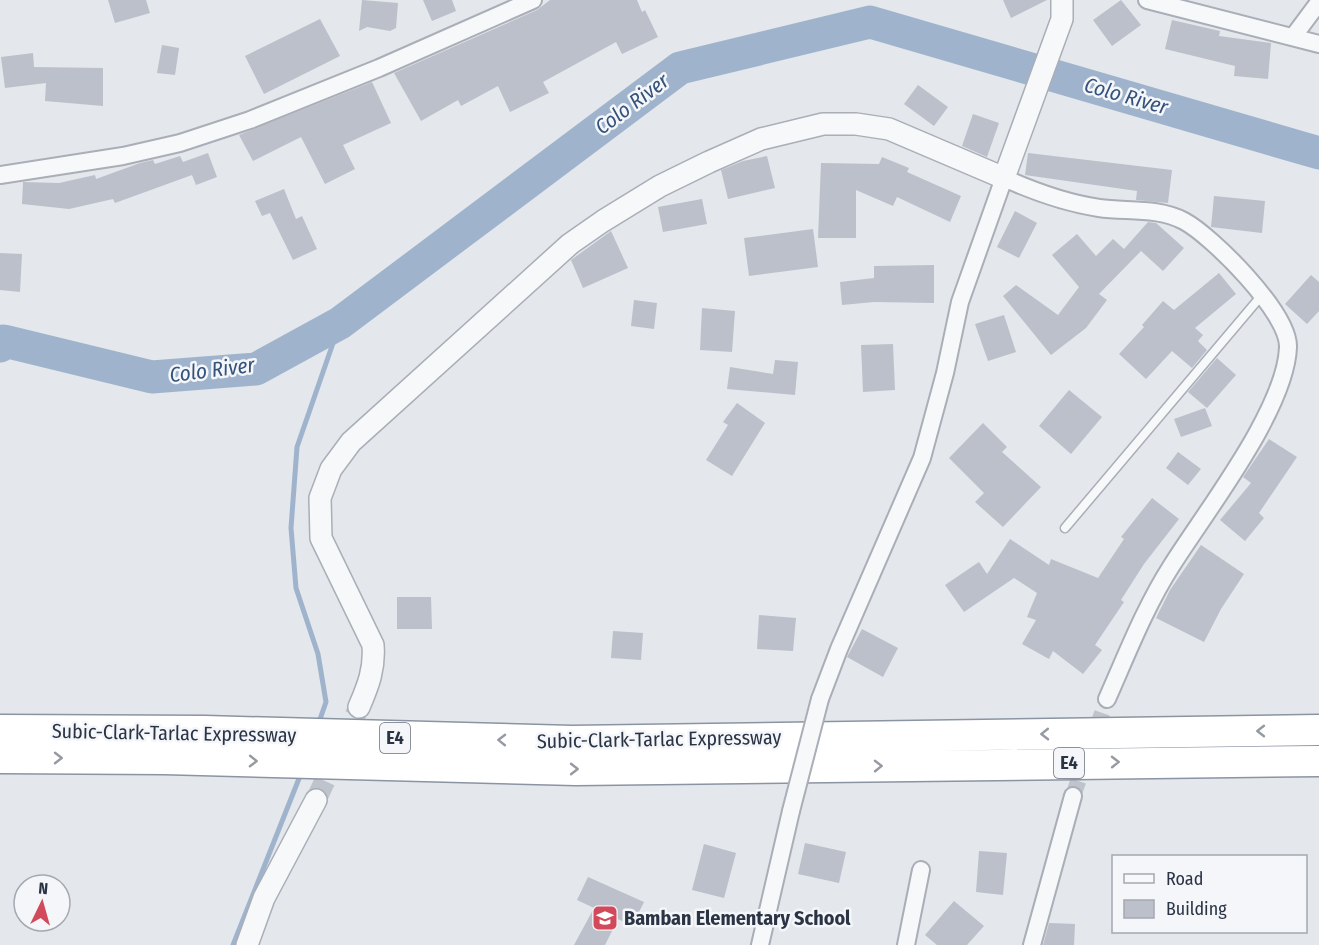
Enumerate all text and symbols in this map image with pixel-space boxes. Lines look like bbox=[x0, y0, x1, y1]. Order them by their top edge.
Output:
water label: Colo River bbox=[590, 67, 675, 140]
water label: Colo River bbox=[1081, 72, 1171, 120]
water label: Colo River bbox=[168, 352, 257, 388]
street label: Subic-Clark-Tarlac Expressway bbox=[52, 719, 296, 747]
road number: E4 bbox=[380, 723, 410, 753]
street label: Subic-Clark-Tarlac Expressway bbox=[537, 725, 781, 753]
one-way arrow bbox=[1256, 725, 1265, 737]
one-way arrow bbox=[1040, 728, 1049, 740]
one-way arrow bbox=[497, 734, 506, 747]
road number: E4 bbox=[1054, 748, 1084, 778]
one-way arrow bbox=[54, 752, 63, 764]
one-way arrow bbox=[249, 754, 258, 767]
one-way arrow bbox=[1111, 756, 1120, 768]
one-way arrow bbox=[874, 759, 883, 772]
one-way arrow bbox=[570, 763, 579, 775]
legend bbox=[1112, 855, 1307, 933]
text: Road bbox=[1166, 868, 1203, 890]
north arrow bbox=[12, 873, 72, 933]
text: N bbox=[38, 879, 49, 898]
text: Building bbox=[1166, 898, 1227, 920]
school or university icon: Bamban Elementary School bbox=[590, 903, 620, 933]
place label: Bamban Elementary School bbox=[624, 906, 851, 930]

